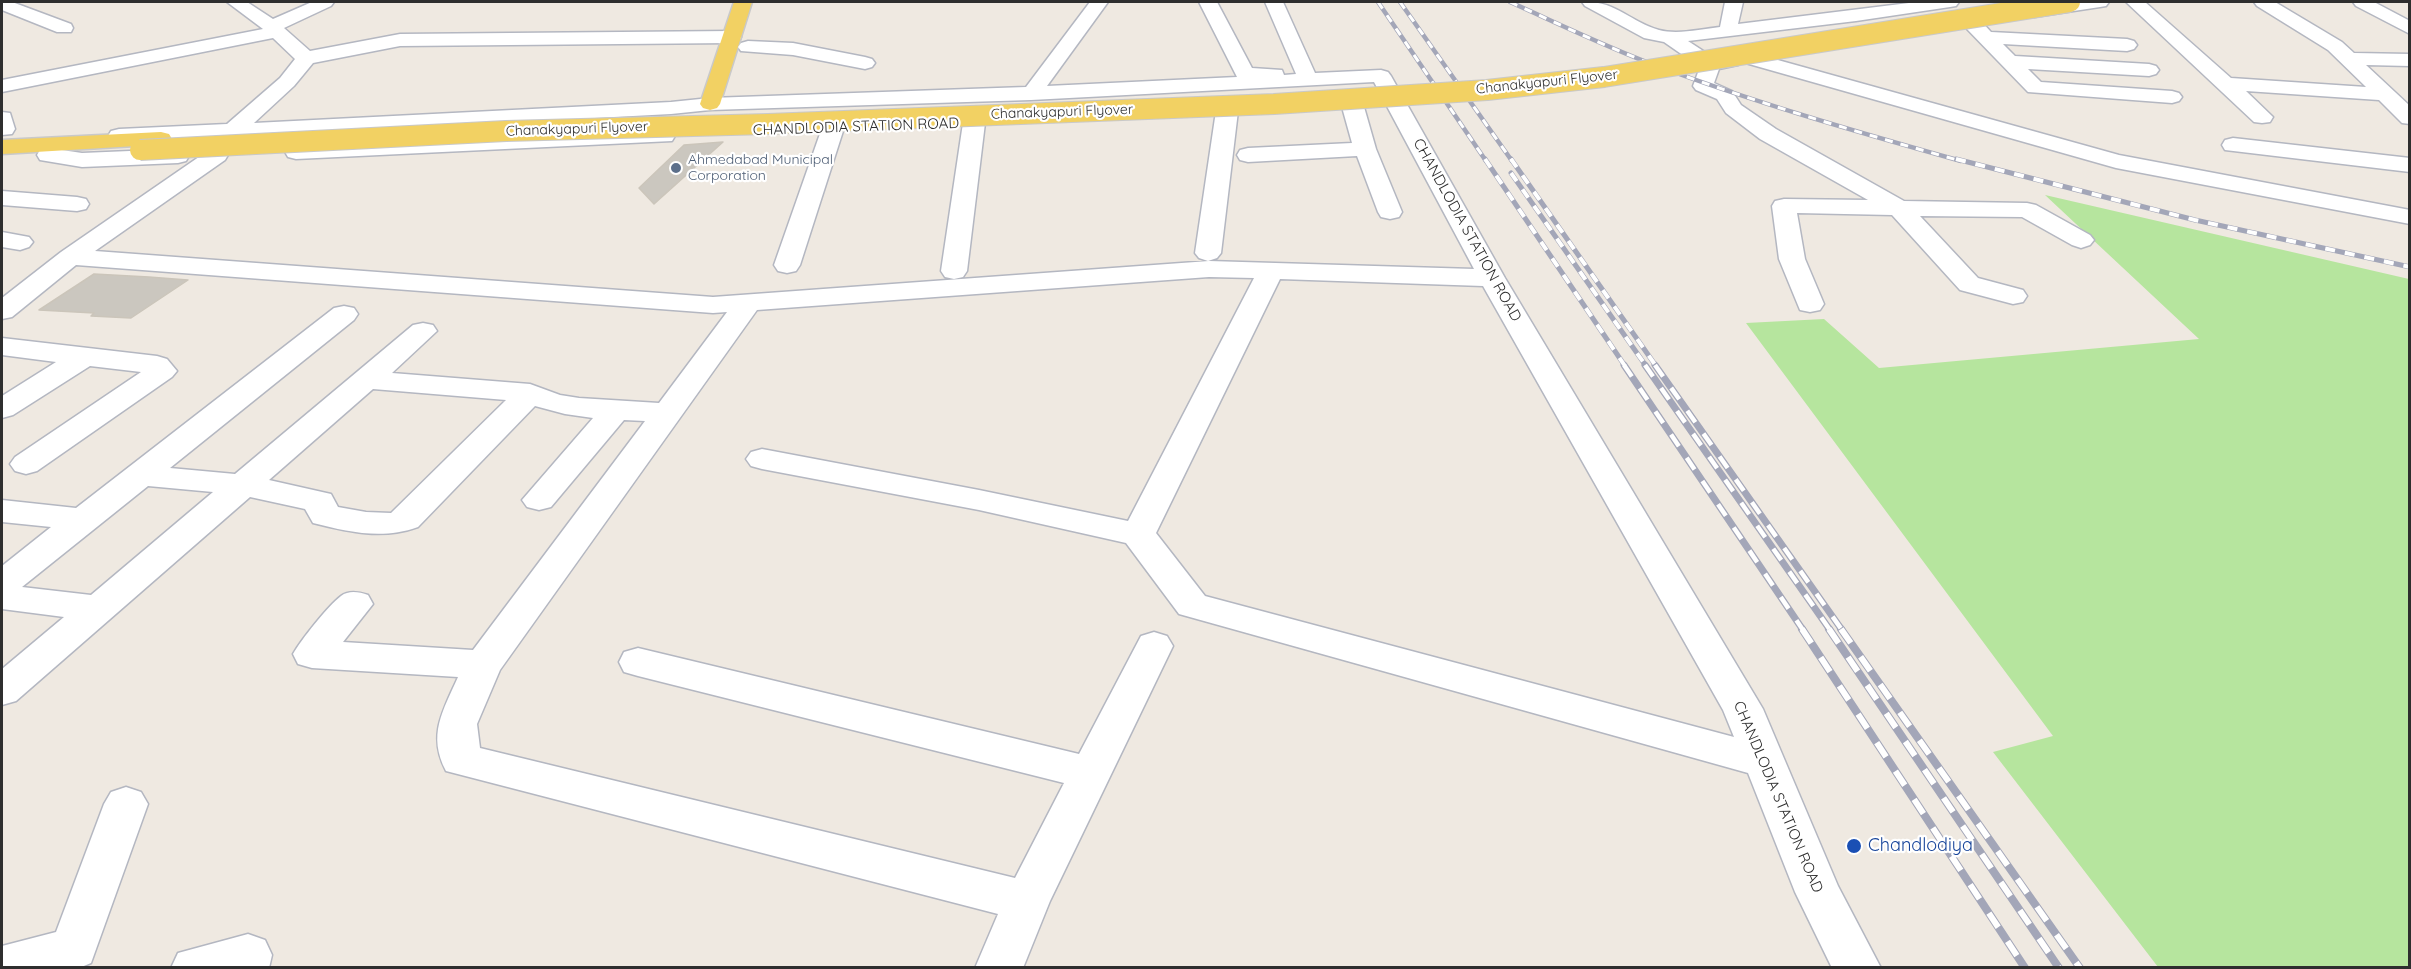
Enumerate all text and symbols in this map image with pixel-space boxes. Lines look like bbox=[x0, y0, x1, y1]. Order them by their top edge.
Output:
street label: Chanakyapuri Flyover bbox=[1475, 66, 1619, 98]
street label: Chanakyapuri Flyover bbox=[990, 101, 1134, 123]
street label: CHANDLODIA STATION ROAD bbox=[753, 114, 959, 140]
street label: Chanakyapuri Flyover bbox=[505, 118, 649, 140]
street label: CHANDLODIA STATION ROAD bbox=[1409, 135, 1525, 325]
place label: Ahmedabad Municipal Corporation bbox=[688, 152, 833, 184]
marker: Ahmedabad Municipal Corporation bbox=[669, 161, 683, 175]
street label: CHANDLODIA STATION ROAD bbox=[1729, 698, 1827, 896]
place label: Chandlodiya bbox=[1868, 835, 1973, 857]
marker: Chandlodiya bbox=[1845, 837, 1863, 855]

